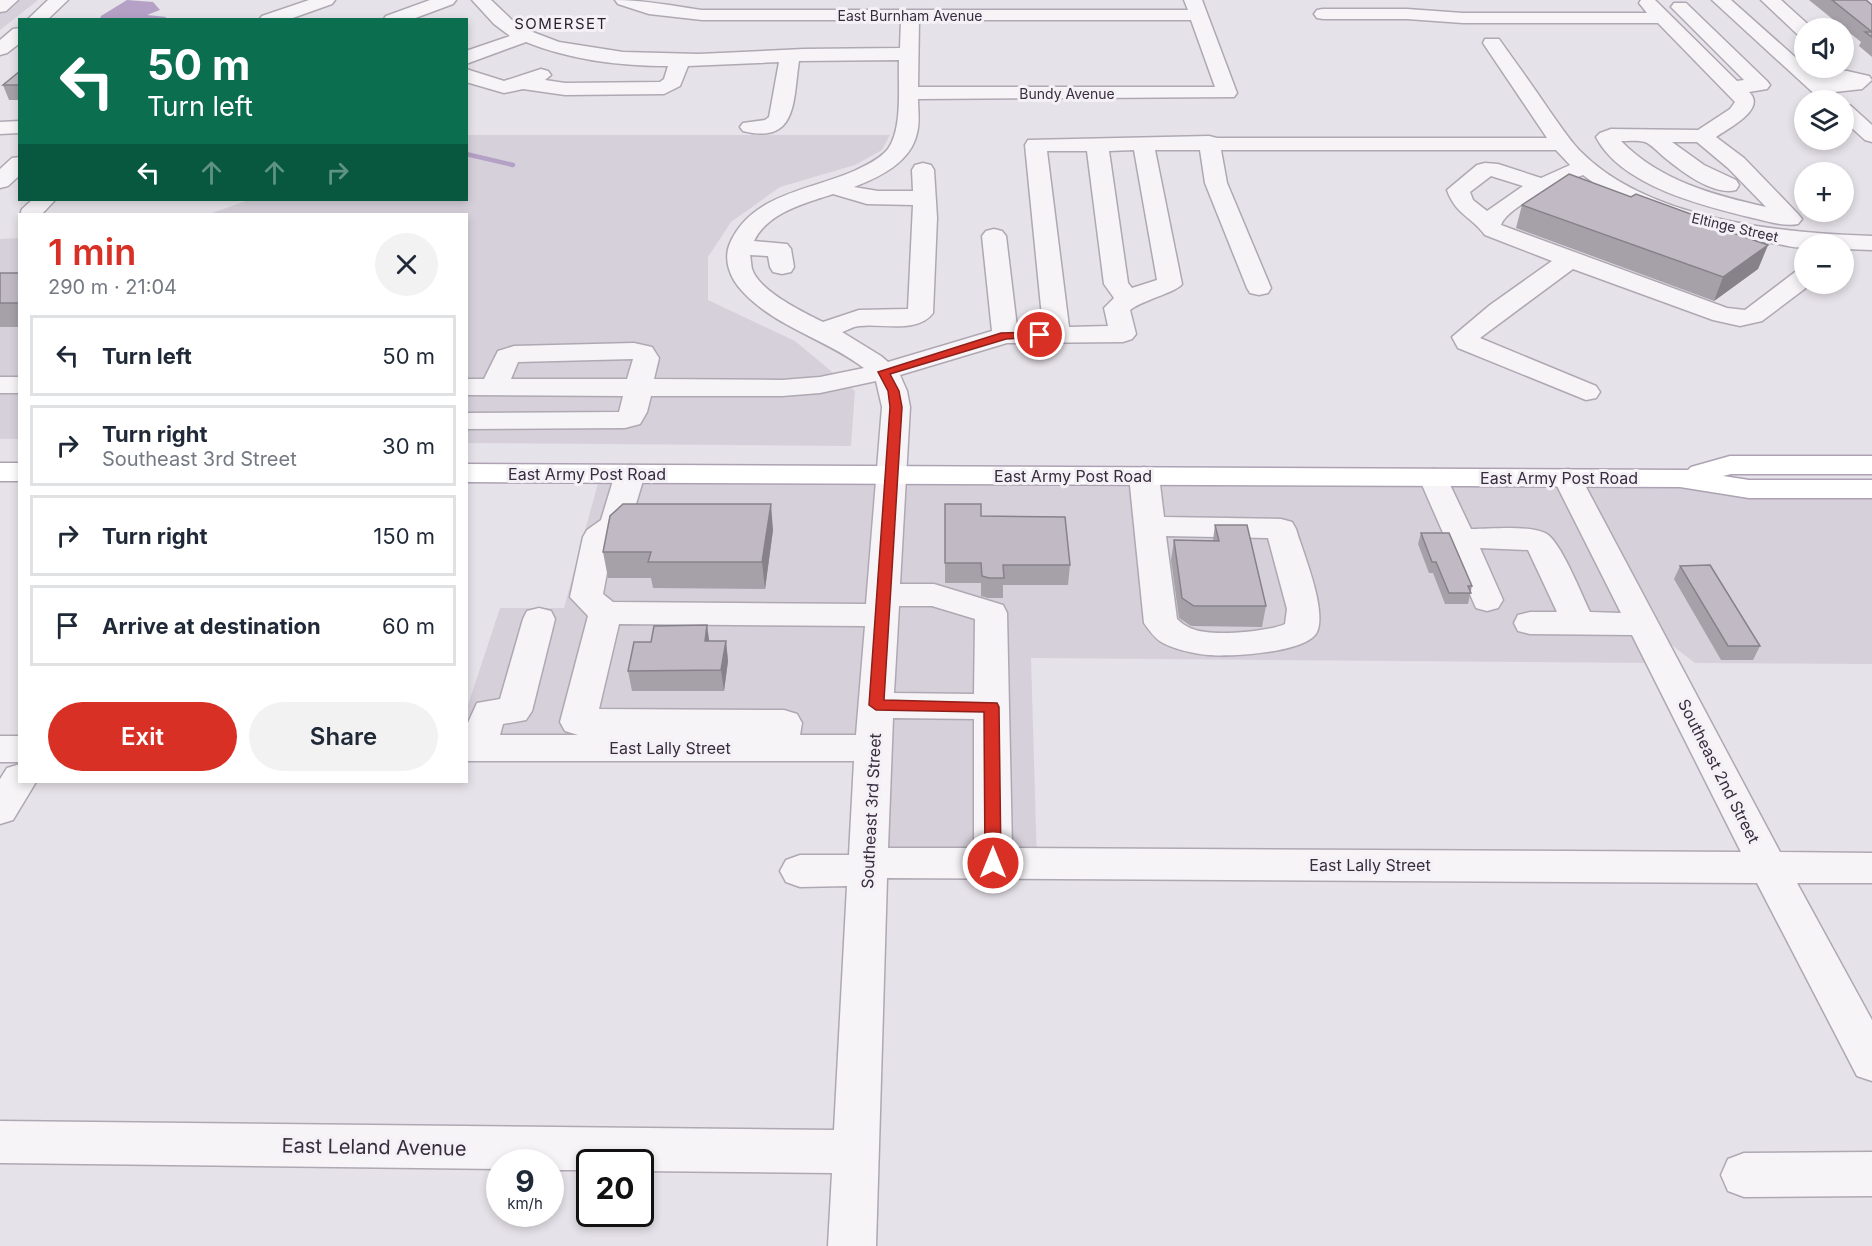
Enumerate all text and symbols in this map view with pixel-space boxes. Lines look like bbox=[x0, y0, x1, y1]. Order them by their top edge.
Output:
street label: East Burnham Avenue bbox=[838, 7, 982, 24]
district label: SOMERSET bbox=[514, 14, 608, 33]
map controls bbox=[1794, 18, 1854, 294]
button: sound bbox=[1794, 18, 1854, 78]
text: 50 m bbox=[147, 39, 250, 90]
icon: left bbox=[48, 42, 126, 120]
street label: Bundy Avenue bbox=[1019, 85, 1115, 102]
text: Turn left bbox=[147, 90, 253, 123]
button: layers bbox=[1794, 90, 1854, 150]
icon: left bbox=[132, 156, 165, 189]
icon: ahead bbox=[195, 156, 228, 189]
icon: ahead bbox=[258, 156, 291, 189]
icon: right bbox=[321, 156, 354, 189]
button: + bbox=[1794, 162, 1854, 222]
street label: Eltinge Street bbox=[1690, 209, 1780, 245]
text: 1 min bbox=[48, 230, 136, 274]
button: close bbox=[375, 233, 438, 296]
button: − bbox=[1794, 234, 1854, 294]
text: 290 m · 21:04 bbox=[48, 275, 177, 299]
pin bbox=[1014, 309, 1065, 360]
icon: arrive bbox=[1023, 318, 1056, 351]
icon: left bbox=[51, 339, 84, 372]
text: Turn left bbox=[102, 343, 192, 369]
text: 50 m bbox=[382, 343, 435, 369]
text: Turn right bbox=[102, 421, 208, 447]
icon: right bbox=[51, 429, 84, 462]
text: 30 m bbox=[382, 433, 435, 459]
text: Southeast 3rd Street bbox=[102, 447, 297, 471]
street label: East Army Post Road bbox=[508, 464, 666, 484]
street label: East Army Post Road bbox=[994, 466, 1152, 486]
street label: East Army Post Road bbox=[1480, 468, 1638, 488]
icon: right bbox=[51, 519, 84, 552]
text: Turn right bbox=[102, 523, 208, 549]
text: 150 m bbox=[373, 523, 435, 549]
icon: arrive bbox=[51, 609, 84, 642]
text: Arrive at destination bbox=[102, 613, 321, 639]
text: 60 m bbox=[382, 613, 435, 639]
street label: Southeast 2nd Street bbox=[1674, 695, 1764, 847]
button: Exit bbox=[48, 702, 237, 771]
button: Share bbox=[249, 702, 438, 771]
street label: Southeast 3rd Street bbox=[857, 733, 885, 889]
street label: East Lally Street bbox=[609, 738, 731, 758]
position arrow bbox=[961, 831, 1025, 895]
street label: East Lally Street bbox=[1309, 855, 1431, 875]
street label: East Leland Avenue bbox=[281, 1133, 467, 1161]
speed limit sign: 20 bbox=[576, 1149, 654, 1227]
text: 9 bbox=[515, 1163, 535, 1199]
text: km/h bbox=[507, 1194, 543, 1213]

